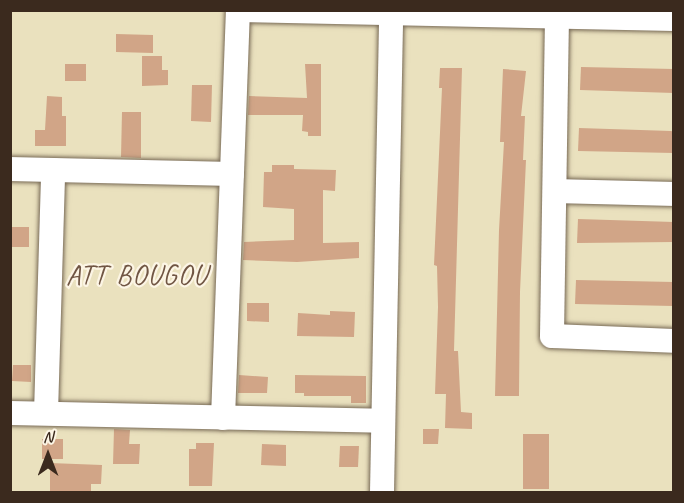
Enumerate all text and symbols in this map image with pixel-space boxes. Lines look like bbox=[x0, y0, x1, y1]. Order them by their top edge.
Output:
district label: ATT BOUGOU bbox=[65, 258, 209, 292]
north arrow bbox=[18, 425, 78, 485]
text: N bbox=[43, 427, 53, 447]

